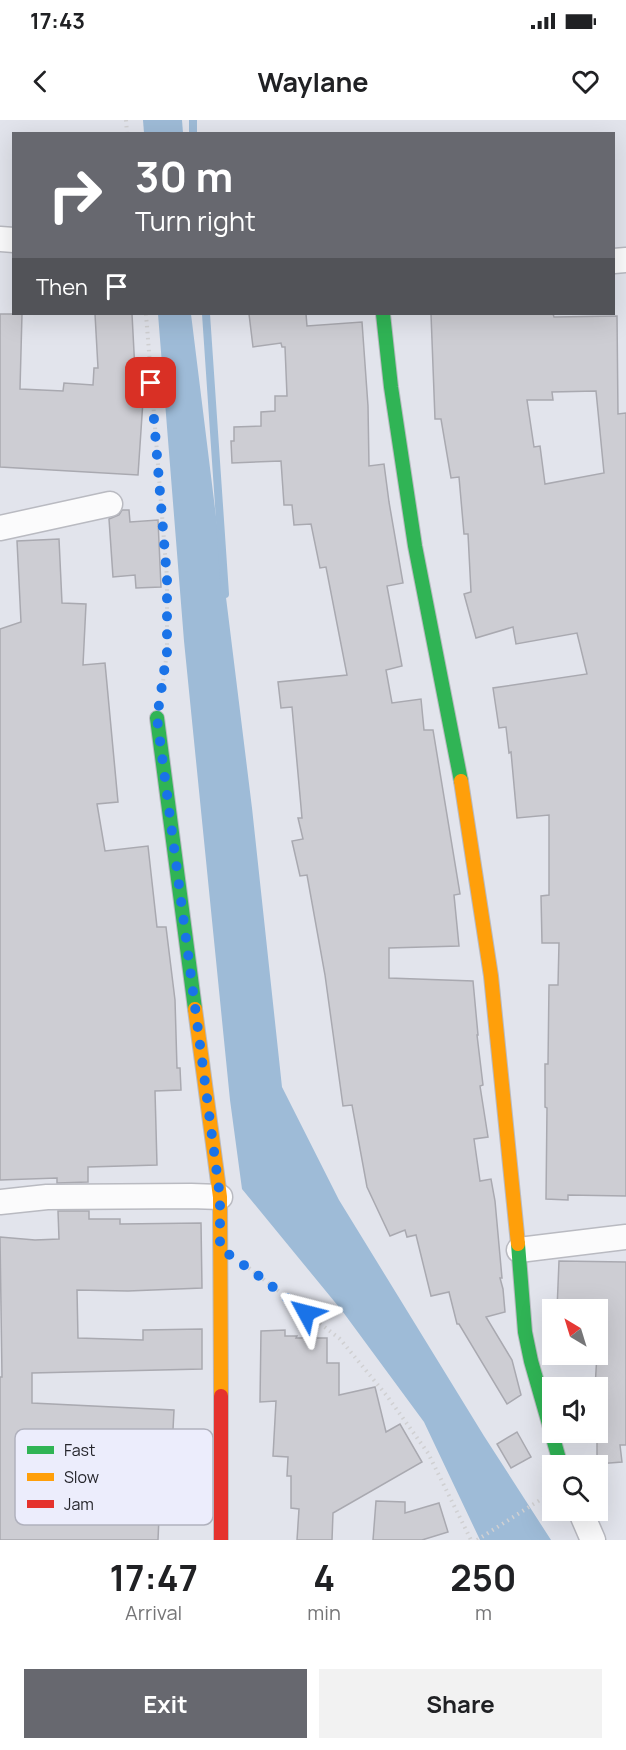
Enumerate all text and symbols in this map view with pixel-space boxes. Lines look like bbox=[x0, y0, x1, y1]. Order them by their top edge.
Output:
text: 17:43 bbox=[30, 6, 85, 36]
text: Waylane bbox=[257, 63, 369, 100]
icon: back bbox=[24, 65, 57, 98]
icon: heart bbox=[569, 65, 602, 98]
text: 30 m bbox=[135, 147, 233, 205]
icon: right bbox=[36, 156, 114, 234]
text: Turn right bbox=[135, 202, 256, 239]
icon: arrive bbox=[100, 270, 133, 303]
text: Then bbox=[36, 272, 88, 302]
pin bbox=[125, 357, 176, 408]
icon: arrive bbox=[134, 366, 167, 399]
position arrow bbox=[274, 1281, 338, 1345]
north arrow bbox=[542, 1299, 608, 1365]
map controls bbox=[542, 1299, 608, 1521]
button: sound bbox=[542, 1377, 608, 1443]
legend bbox=[15, 1429, 213, 1525]
text: Fast bbox=[64, 1439, 95, 1461]
button: search bbox=[542, 1455, 608, 1521]
text: Slow bbox=[64, 1466, 99, 1488]
text: Jam bbox=[64, 1493, 94, 1515]
text: 17:47 bbox=[109, 1553, 198, 1602]
text: 4 bbox=[313, 1553, 335, 1602]
text: 250 bbox=[450, 1553, 517, 1602]
text: Arrival bbox=[125, 1599, 182, 1626]
text: min bbox=[307, 1599, 341, 1626]
text: m bbox=[475, 1599, 492, 1626]
button: Exit bbox=[24, 1669, 307, 1738]
button: Share bbox=[319, 1669, 602, 1738]

